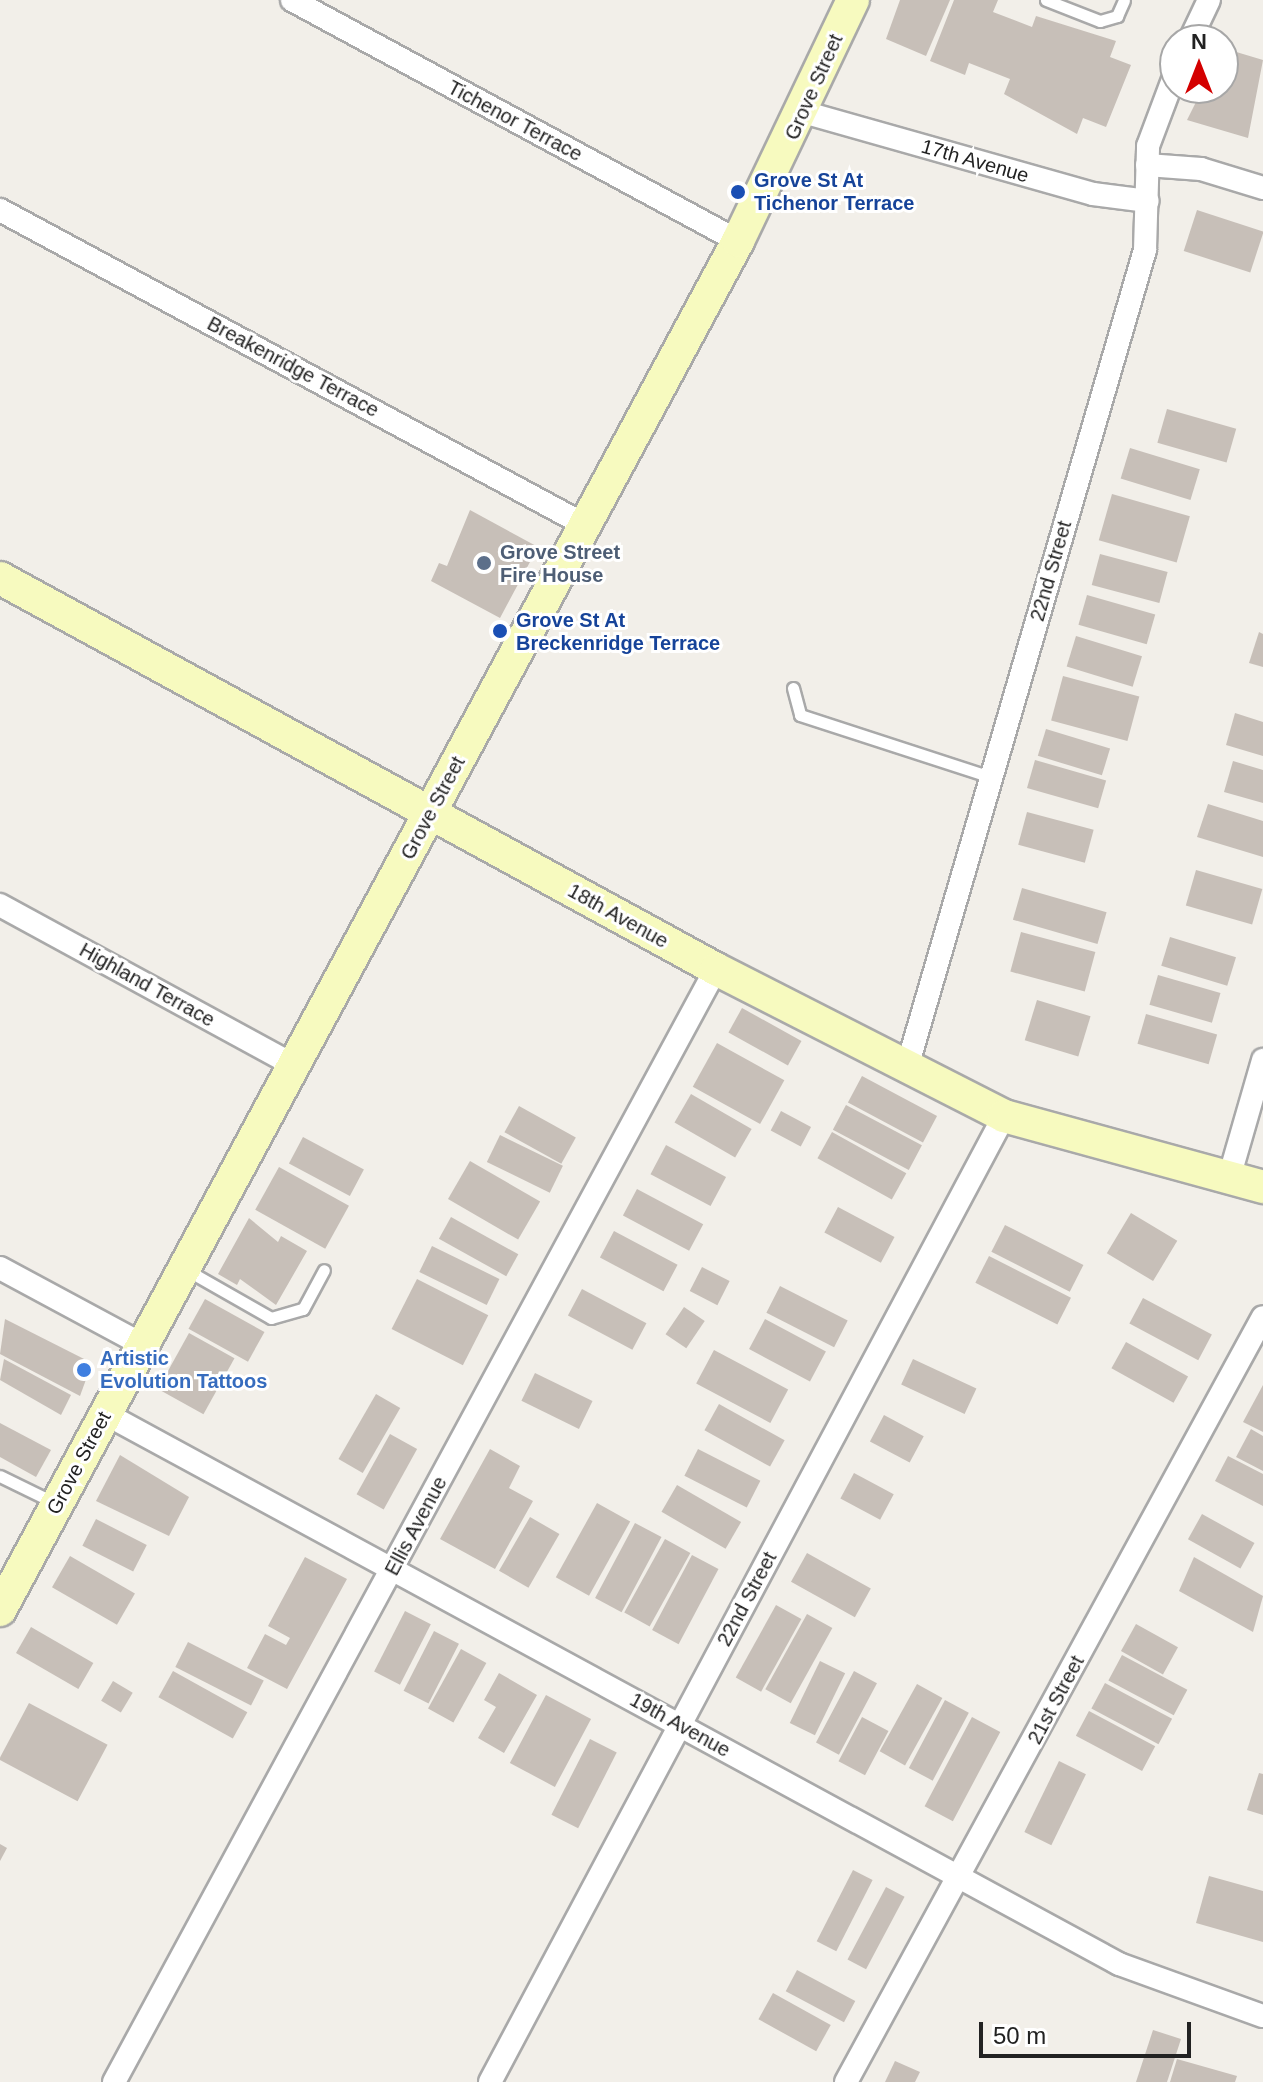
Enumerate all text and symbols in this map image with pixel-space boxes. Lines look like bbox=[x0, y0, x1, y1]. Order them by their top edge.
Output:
north arrow bbox=[1159, 24, 1239, 104]
text: N bbox=[1191, 29, 1207, 54]
street label: Grove Street bbox=[780, 30, 848, 144]
street label: Tichenor Terrace bbox=[443, 75, 587, 167]
street label: 17th Avenue bbox=[918, 134, 1032, 188]
place label: Grove St At Tichenor Terrace bbox=[754, 168, 914, 215]
marker: Grove St At Tichenor Terrace bbox=[729, 183, 747, 201]
street label: Breakenridge Terrace bbox=[203, 312, 383, 422]
street label: 22nd Street bbox=[1025, 518, 1077, 624]
place label: Grove Street Fire House bbox=[500, 540, 620, 587]
marker: Grove Street Fire House bbox=[475, 554, 493, 572]
place label: Grove St At Breckenridge Terrace bbox=[516, 608, 720, 655]
marker: Grove St At Breckenridge Terrace bbox=[491, 622, 509, 640]
street label: Grove Street bbox=[396, 752, 470, 864]
street label: 18th Avenue bbox=[563, 878, 673, 954]
street label: Highland Terrace bbox=[75, 938, 219, 1032]
place label: Artistic Evolution Tattoos bbox=[100, 1346, 267, 1393]
marker: Artistic Evolution Tattoos bbox=[75, 1361, 93, 1379]
street label: Grove Street bbox=[42, 1407, 116, 1519]
street label: Ellis Avenue bbox=[380, 1472, 452, 1580]
street label: 22nd Street bbox=[712, 1548, 782, 1650]
street label: 21st Street bbox=[1023, 1652, 1089, 1748]
street label: 19th Avenue bbox=[625, 1687, 735, 1763]
scale bar bbox=[983, 2006, 1195, 2056]
text: 50 m bbox=[993, 2022, 1046, 2049]

